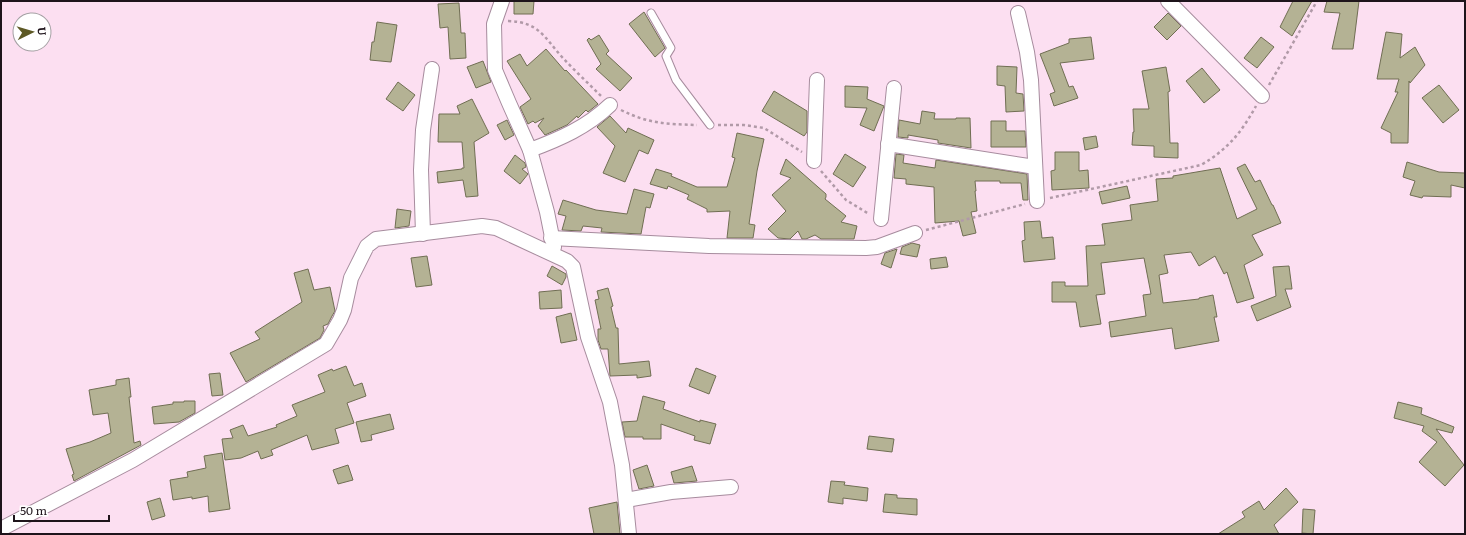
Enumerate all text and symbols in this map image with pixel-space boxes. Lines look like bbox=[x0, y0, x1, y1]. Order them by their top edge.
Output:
north arrow bbox=[12, 12, 52, 52]
text: U bbox=[35, 26, 51, 36]
scale bar bbox=[14, 497, 109, 523]
text: 50 m bbox=[20, 501, 47, 519]

